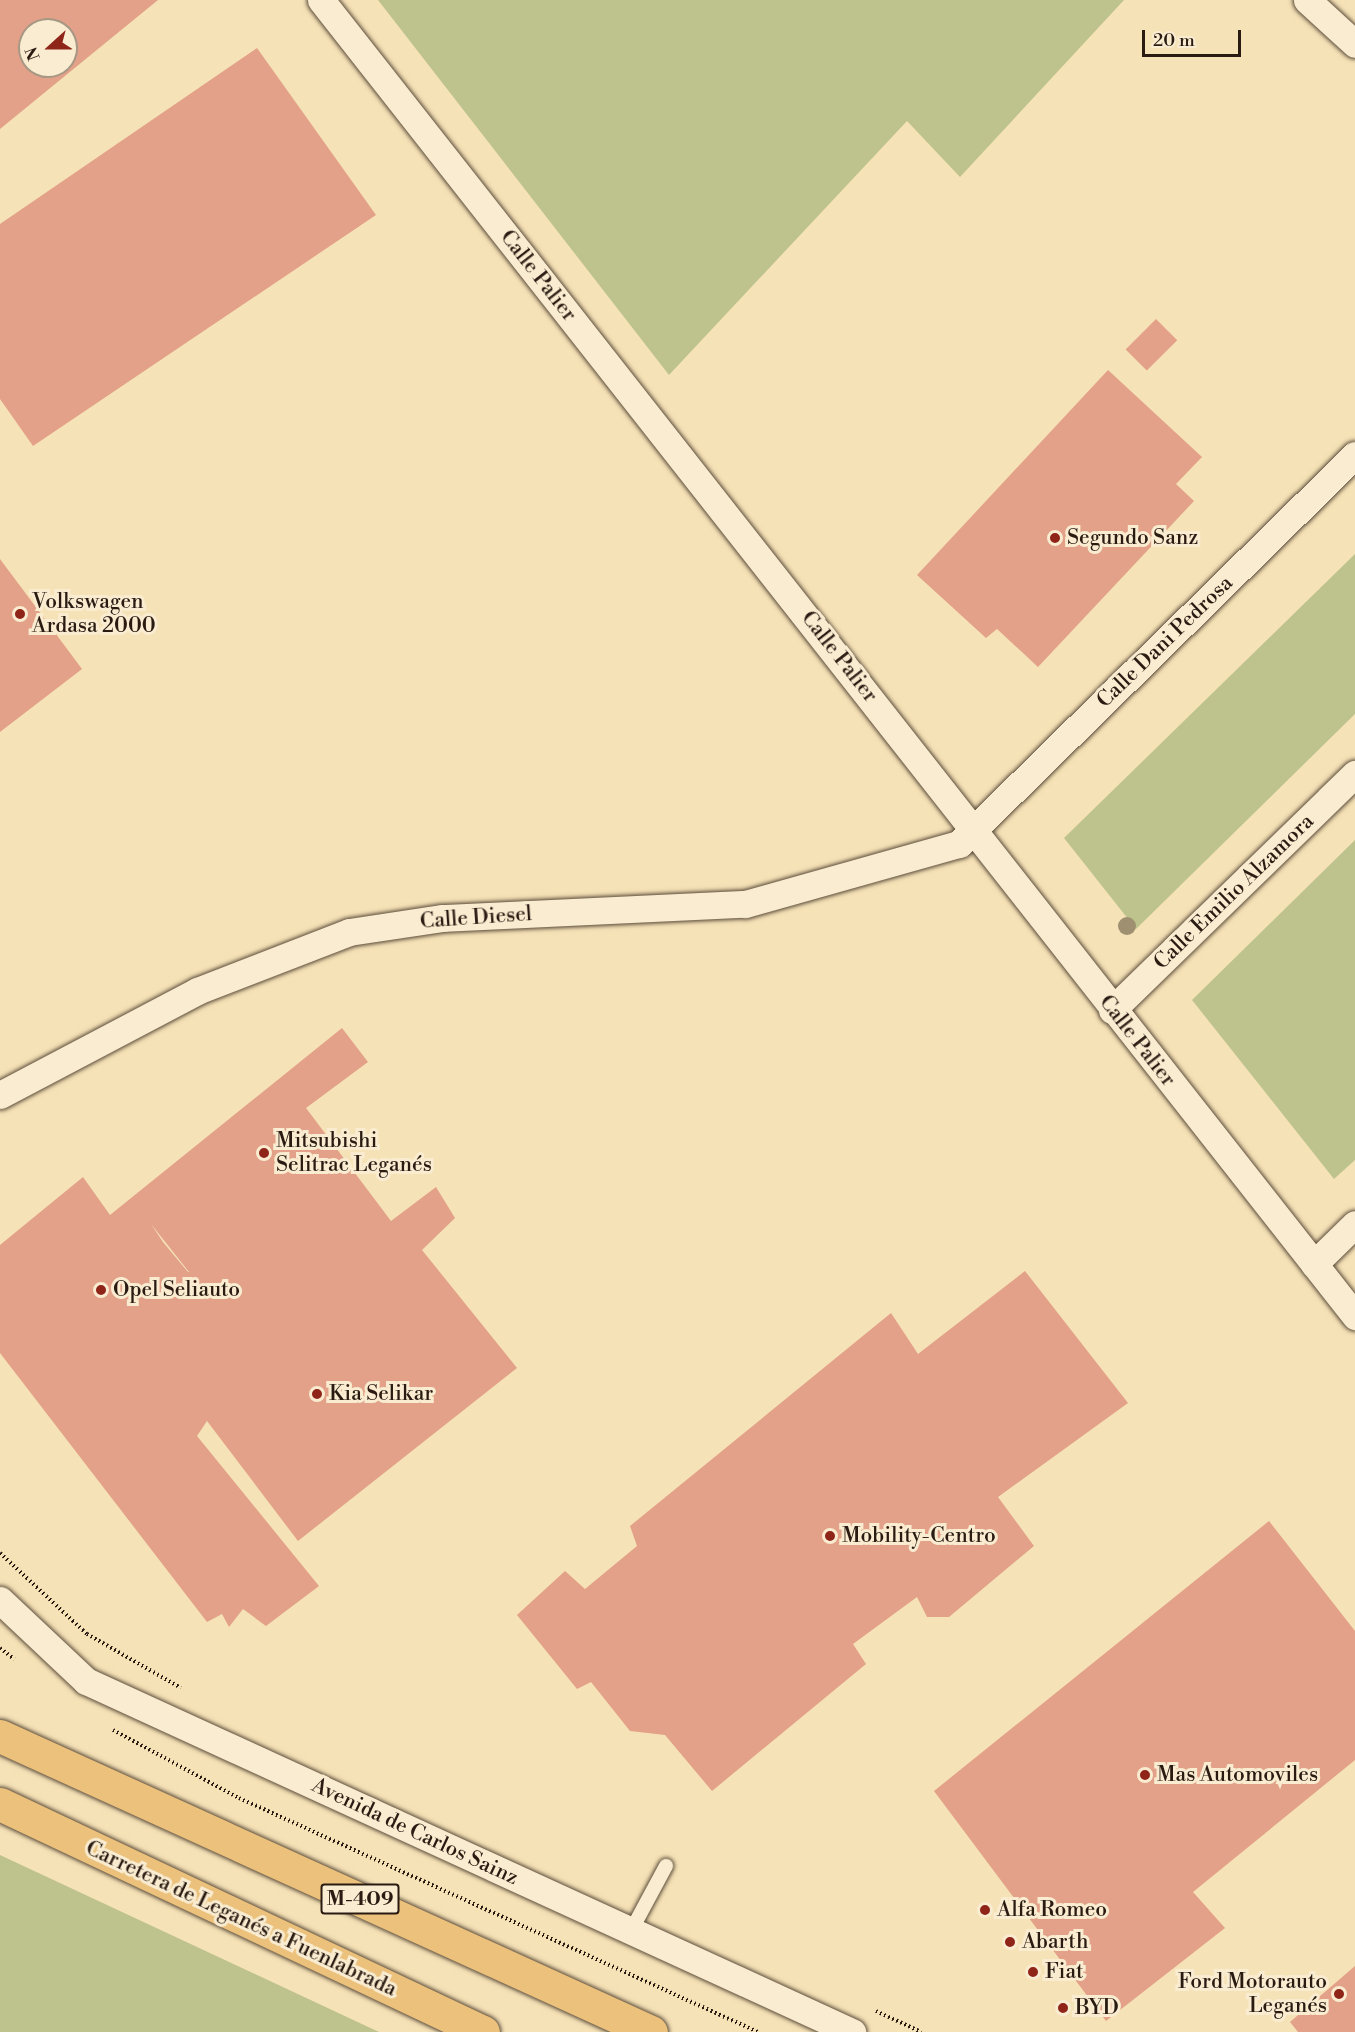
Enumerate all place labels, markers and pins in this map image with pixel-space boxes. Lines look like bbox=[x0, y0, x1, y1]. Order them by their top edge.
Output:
place label: Segundo Sanz bbox=[1067, 525, 1198, 551]
marker: Segundo Sanz bbox=[1048, 531, 1062, 545]
place label: Volkswagen Ardasa 2000 bbox=[32, 589, 156, 639]
marker: Volkswagen Ardasa 2000 bbox=[13, 607, 27, 621]
place label: Mitsubishi Selitrac Leganés bbox=[276, 1128, 432, 1178]
marker: Mitsubishi Selitrac Leganés bbox=[257, 1146, 271, 1160]
place label: Opel Seliauto bbox=[113, 1277, 240, 1303]
marker: Opel Seliauto bbox=[94, 1283, 108, 1297]
place label: Kia Selikar bbox=[329, 1381, 433, 1407]
marker: Kia Selikar bbox=[310, 1387, 324, 1401]
place label: Mobility-Centro bbox=[842, 1523, 996, 1549]
marker: Mobility-Centro bbox=[823, 1529, 837, 1543]
place label: Mas Automoviles bbox=[1157, 1762, 1318, 1788]
marker: Mas Automoviles bbox=[1138, 1768, 1152, 1782]
place label: Alfa Romeo bbox=[997, 1897, 1107, 1923]
marker: Alfa Romeo bbox=[978, 1903, 992, 1917]
place label: Abarth bbox=[1022, 1929, 1088, 1955]
marker: Abarth bbox=[1003, 1935, 1017, 1949]
place label: Fiat bbox=[1045, 1959, 1084, 1985]
marker: Fiat bbox=[1026, 1965, 1040, 1979]
place label: Ford Motorauto Leganés bbox=[1178, 1969, 1327, 2019]
marker: Ford Motorauto Leganés bbox=[1332, 1987, 1346, 2001]
place label: BYD bbox=[1075, 1995, 1119, 2021]
marker: BYD bbox=[1056, 2001, 1070, 2015]

